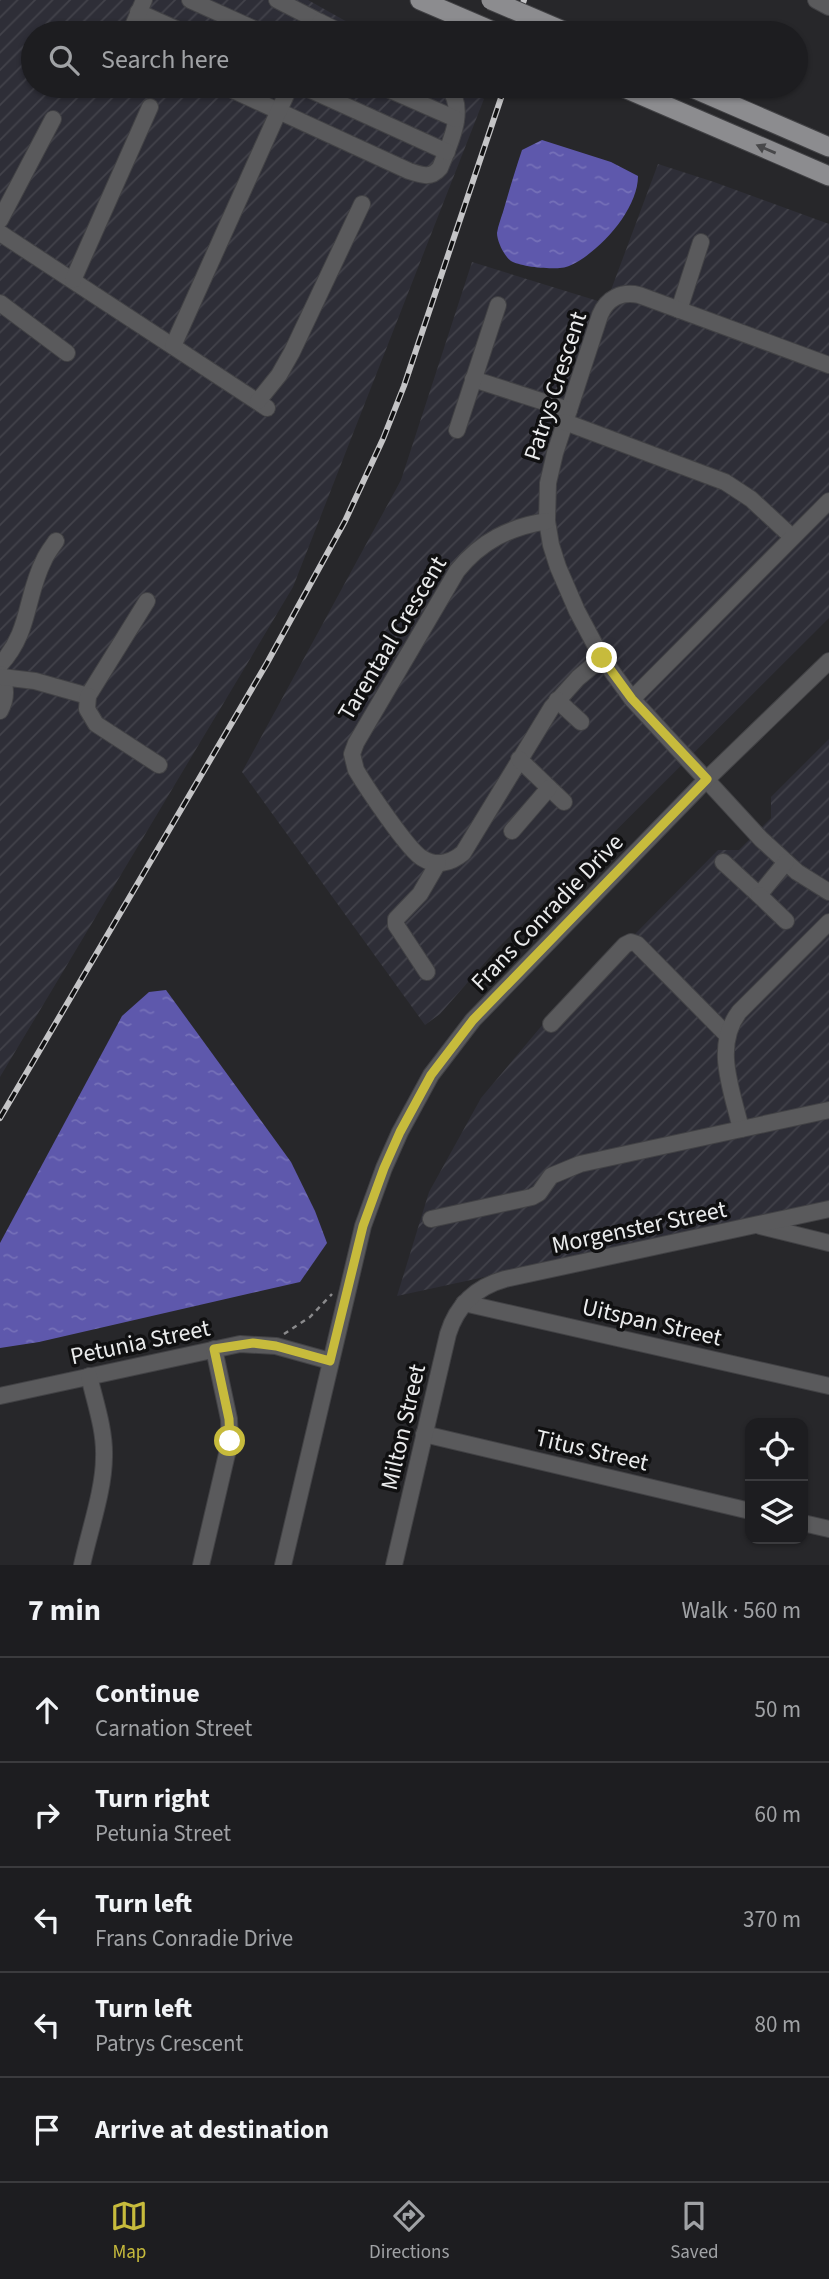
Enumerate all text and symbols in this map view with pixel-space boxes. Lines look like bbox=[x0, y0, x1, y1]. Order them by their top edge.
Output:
search box bbox=[21, 21, 808, 98]
icon: search bbox=[45, 41, 83, 79]
text: Search here bbox=[101, 41, 229, 78]
one-way arrow bbox=[756, 143, 777, 154]
street label: Patrys Crescent bbox=[515, 307, 596, 465]
street label: Tarentaal Crescent bbox=[329, 549, 455, 727]
route end bbox=[586, 642, 617, 673]
street label: Frans Conradie Drive bbox=[463, 826, 632, 999]
street label: Morgenster Street bbox=[548, 1192, 730, 1263]
street label: Uitspan Street bbox=[579, 1289, 725, 1356]
street label: Petunia Street bbox=[67, 1311, 213, 1374]
street label: Milton Street bbox=[372, 1361, 435, 1494]
map controls bbox=[745, 1418, 808, 1544]
button: locate bbox=[745, 1418, 808, 1481]
street label: Titus Street bbox=[532, 1421, 652, 1480]
route start bbox=[214, 1425, 245, 1456]
button: layers bbox=[745, 1481, 808, 1544]
text: 7 min bbox=[28, 1589, 101, 1632]
text: Walk · 560 m bbox=[682, 1594, 801, 1627]
text: Continue bbox=[95, 1675, 200, 1712]
icon: ahead bbox=[28, 1691, 66, 1729]
text: 50 m bbox=[754, 1693, 801, 1726]
text: Carnation Street bbox=[95, 1712, 252, 1745]
text: Turn right bbox=[95, 1780, 210, 1817]
icon: right bbox=[28, 1796, 66, 1834]
text: 60 m bbox=[754, 1798, 801, 1831]
text: Petunia Street bbox=[95, 1817, 231, 1850]
text: Turn left bbox=[95, 1885, 192, 1922]
icon: left bbox=[28, 1901, 66, 1939]
text: 370 m bbox=[743, 1903, 801, 1936]
text: Frans Conradie Drive bbox=[95, 1922, 293, 1955]
text: Turn left bbox=[95, 1990, 192, 2027]
icon: left bbox=[28, 2006, 66, 2044]
text: 80 m bbox=[754, 2008, 801, 2041]
text: Patrys Crescent bbox=[95, 2027, 243, 2060]
icon: arrive bbox=[28, 2111, 66, 2149]
text: Arrive at destination bbox=[95, 2111, 329, 2148]
tab: Map bbox=[110, 2197, 148, 2266]
tab: Directions bbox=[369, 2197, 449, 2266]
tab: Saved bbox=[670, 2197, 719, 2266]

